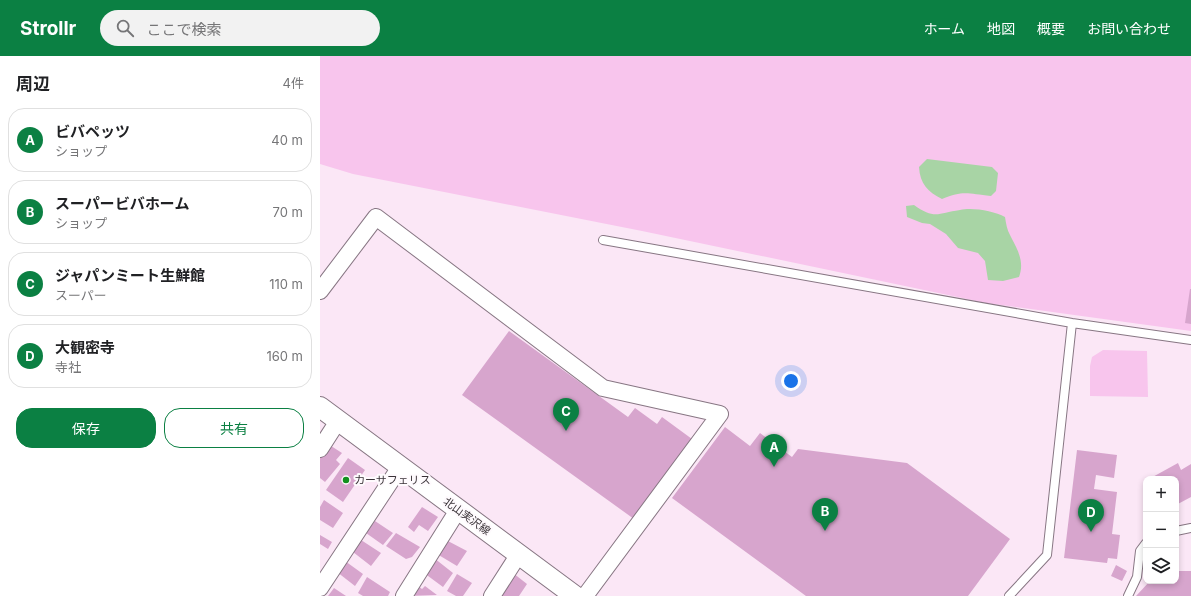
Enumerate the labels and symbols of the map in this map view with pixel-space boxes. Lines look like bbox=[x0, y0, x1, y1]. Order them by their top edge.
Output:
your location bbox=[781, 371, 801, 391]
pin: C bbox=[553, 398, 579, 431]
pin: A bbox=[761, 434, 787, 467]
place label: カーサフェリス bbox=[354, 473, 431, 487]
marker: カーサフェリス bbox=[341, 475, 351, 485]
street label: 北山実沢線 bbox=[441, 494, 493, 538]
pin: B bbox=[812, 498, 838, 531]
pin: D bbox=[1078, 499, 1104, 532]

